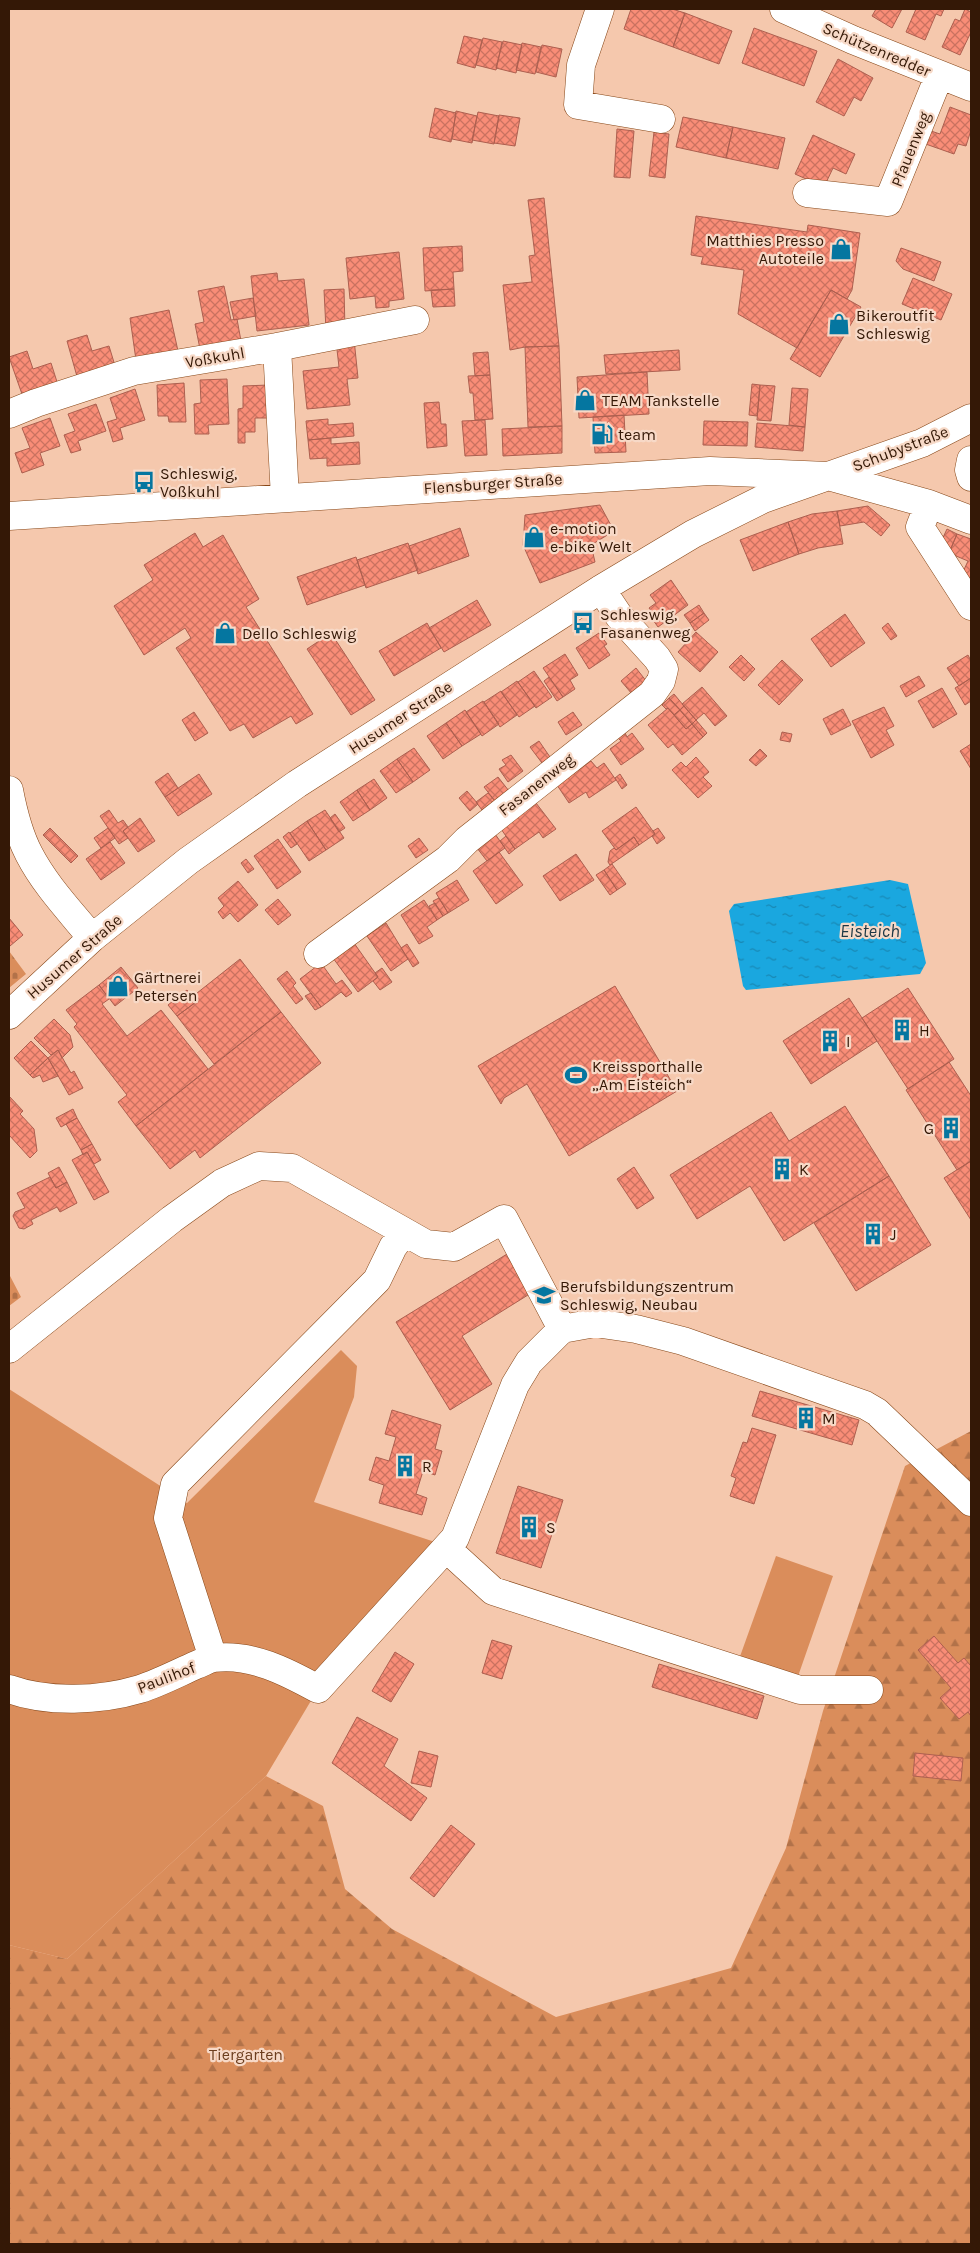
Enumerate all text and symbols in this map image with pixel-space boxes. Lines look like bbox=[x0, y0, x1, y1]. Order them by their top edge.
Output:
street label: Schützenredder bbox=[820, 18, 934, 81]
street label: Pfauenweg bbox=[887, 109, 934, 190]
place label: Matthies Presso Autoteile bbox=[706, 231, 824, 268]
shop icon: Matthies Presso Autoteile bbox=[828, 236, 854, 262]
place label: Bikeroutfit Schleswig bbox=[856, 306, 934, 343]
shop icon: Bikeroutfit Schleswig bbox=[826, 311, 852, 337]
street label: Voßkuhl bbox=[184, 343, 246, 372]
shop icon: TEAM Tankstelle bbox=[572, 387, 598, 413]
place label: TEAM Tankstelle bbox=[602, 391, 719, 410]
fuel station icon: team bbox=[589, 421, 615, 447]
street label: Schubystraße bbox=[850, 421, 951, 475]
place label: team bbox=[618, 425, 656, 444]
place label: Schleswig, Voßkuhl bbox=[160, 464, 237, 501]
bus stop icon: Schleswig, Voßkuhl bbox=[131, 469, 157, 495]
street label: Flensburger Straße bbox=[423, 469, 563, 498]
place label: e-motion e-bike Welt bbox=[550, 519, 632, 556]
shop icon: e-motion e-bike Welt bbox=[521, 524, 547, 550]
place label: Schleswig, Fasanenweg bbox=[600, 605, 690, 642]
bus stop icon: Schleswig, Fasanenweg bbox=[570, 610, 596, 636]
shop icon: Dello Schleswig bbox=[212, 620, 238, 646]
place label: Dello Schleswig bbox=[242, 624, 356, 643]
street label: Husumer Straße bbox=[345, 677, 456, 758]
street label: Fasanenweg bbox=[495, 749, 578, 820]
street label: Husumer Straße bbox=[23, 910, 126, 1003]
water label: Eisteich bbox=[840, 920, 900, 942]
place label: Gärtnerei Petersen bbox=[134, 968, 202, 1005]
shop icon: Gärtnerei Petersen bbox=[105, 973, 131, 999]
building icon: H bbox=[889, 1017, 915, 1043]
place label: H bbox=[919, 1021, 930, 1040]
building icon: I bbox=[817, 1028, 843, 1054]
place label: I bbox=[846, 1032, 850, 1051]
place label: Kreissporthalle „Am Eisteich“ bbox=[592, 1057, 703, 1094]
sports icon: Kreissporthalle „Am Eisteich“ bbox=[563, 1062, 589, 1088]
building icon: G bbox=[938, 1115, 964, 1141]
place label: G bbox=[924, 1119, 934, 1138]
building icon: K bbox=[769, 1156, 795, 1182]
place label: K bbox=[799, 1160, 809, 1179]
building icon: J bbox=[860, 1221, 886, 1247]
place label: J bbox=[890, 1225, 896, 1244]
place label: Berufsbildungszentrum Schleswig, Neubau bbox=[560, 1277, 734, 1314]
school or university icon: Berufsbildungszentrum Schleswig, Neubau bbox=[531, 1282, 557, 1308]
building icon: M bbox=[793, 1405, 819, 1431]
place label: M bbox=[822, 1409, 836, 1428]
building icon: R bbox=[392, 1453, 418, 1479]
place label: R bbox=[422, 1457, 432, 1476]
building icon: S bbox=[516, 1514, 542, 1540]
place label: S bbox=[546, 1518, 556, 1537]
street label: Paulihof bbox=[135, 1658, 198, 1697]
park label: Tiergarten bbox=[209, 2045, 283, 2064]

